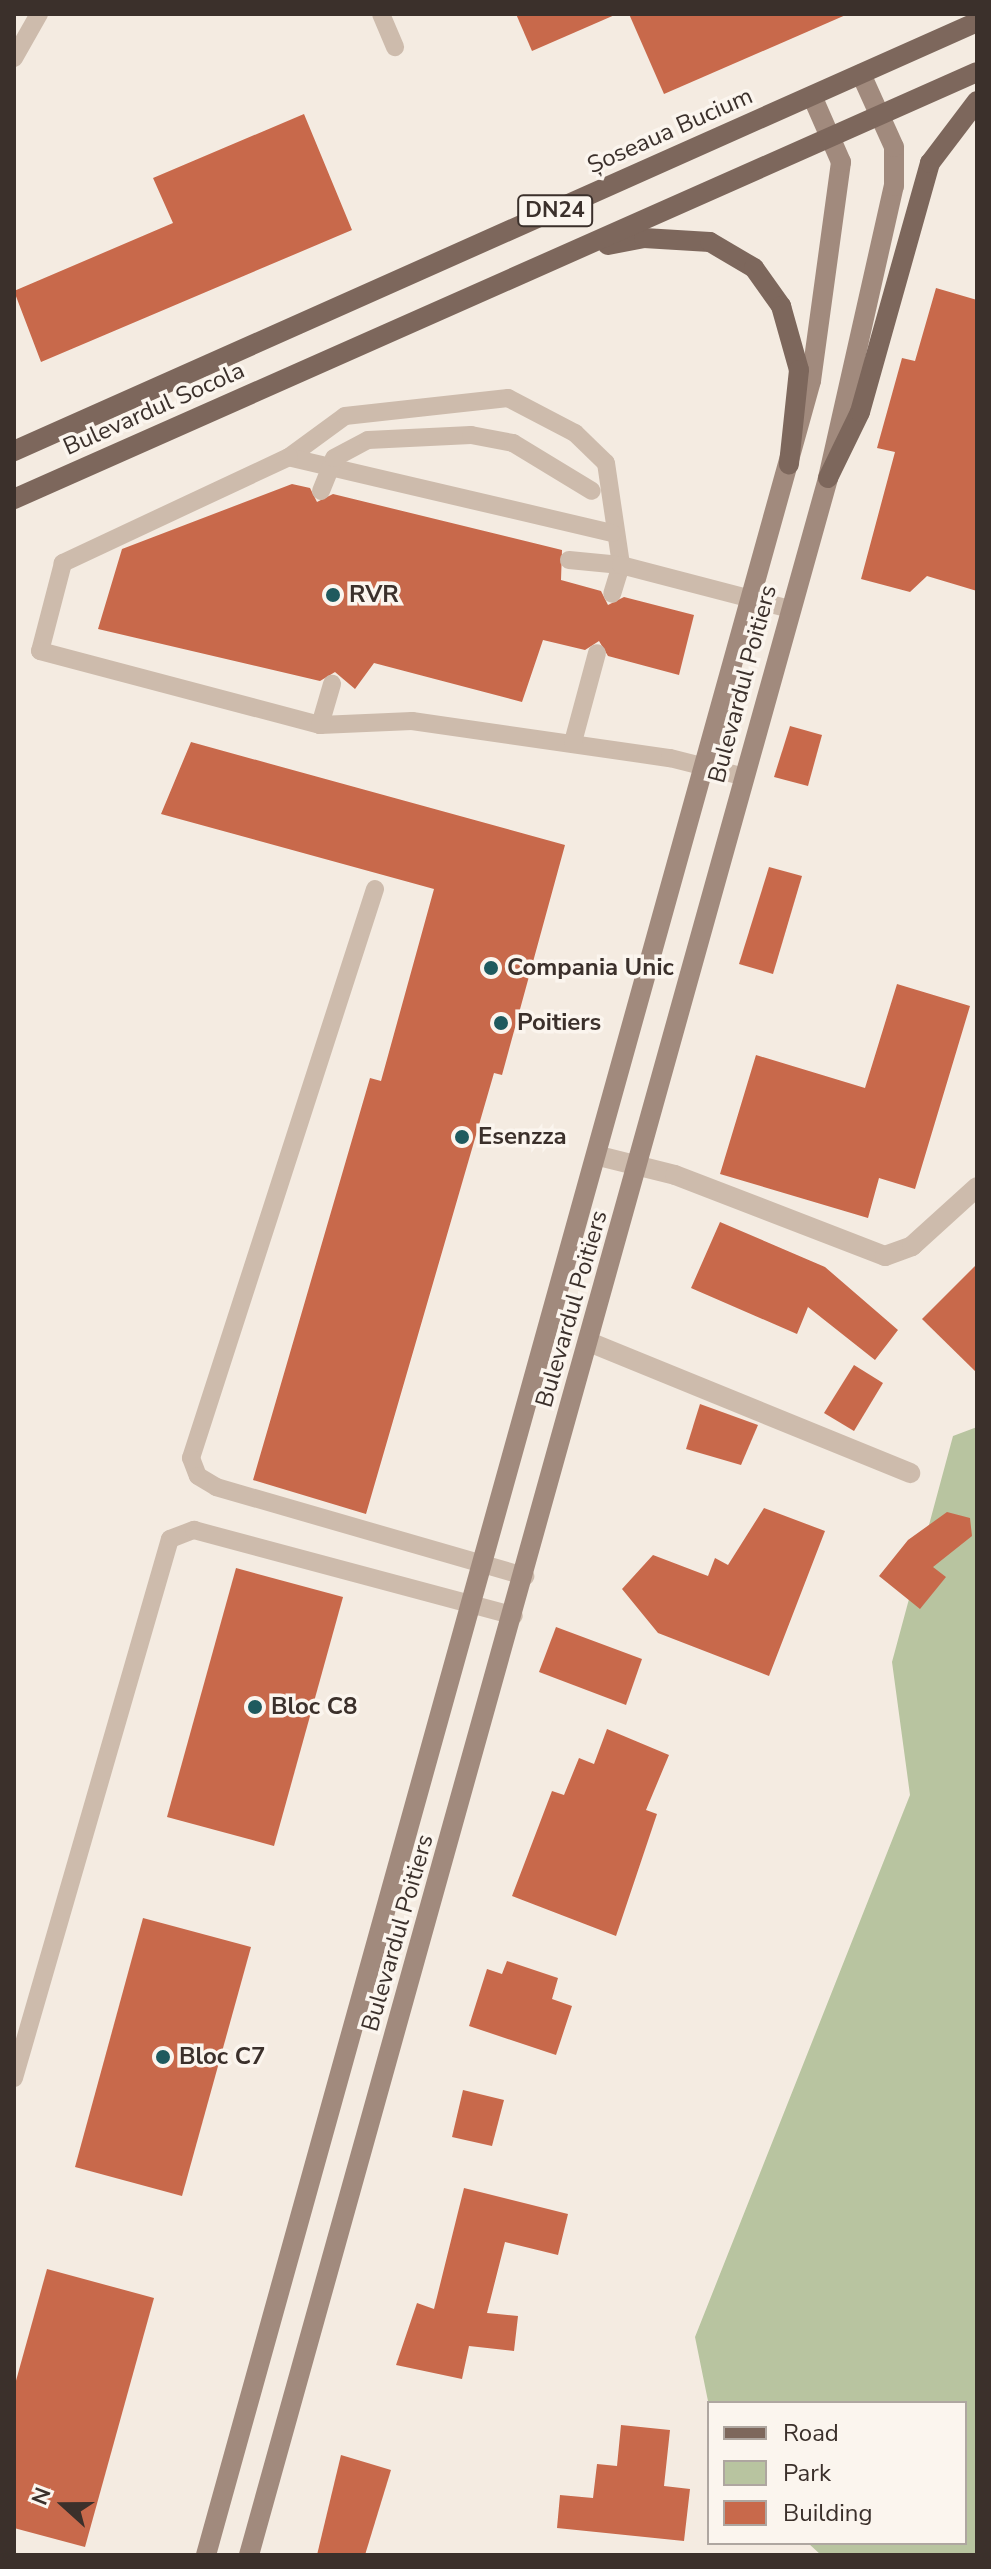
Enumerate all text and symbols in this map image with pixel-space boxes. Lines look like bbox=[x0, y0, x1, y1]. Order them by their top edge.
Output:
street label: Șoseaua Bucium bbox=[583, 82, 757, 180]
road number: DN24 bbox=[517, 193, 593, 229]
street label: Bulevardul Socola bbox=[59, 356, 249, 462]
place label: RVR bbox=[349, 581, 399, 609]
street label: Bulevardul Poitiers bbox=[703, 582, 783, 786]
marker: RVR bbox=[324, 586, 342, 604]
place label: Compania Unic bbox=[507, 954, 674, 982]
marker: Compania Unic bbox=[482, 959, 500, 977]
place label: Poitiers bbox=[517, 1009, 601, 1037]
marker: Poitiers bbox=[492, 1014, 510, 1032]
place label: Esenzza bbox=[478, 1123, 567, 1151]
marker: Esenzza bbox=[453, 1128, 471, 1146]
street label: Bulevardul Poitiers bbox=[530, 1207, 614, 1411]
place label: Bloc C8 bbox=[271, 1693, 357, 1721]
marker: Bloc C8 bbox=[246, 1698, 264, 1716]
street label: Bulevardul Poitiers bbox=[356, 1831, 440, 2035]
place label: Bloc C7 bbox=[179, 2043, 265, 2071]
marker: Bloc C7 bbox=[154, 2048, 172, 2066]
legend bbox=[707, 2401, 967, 2545]
text: Road bbox=[783, 2417, 839, 2449]
text: Park bbox=[783, 2457, 831, 2489]
north arrow bbox=[24, 2465, 104, 2545]
text: N bbox=[25, 2483, 59, 2509]
text: Building bbox=[783, 2497, 873, 2529]

